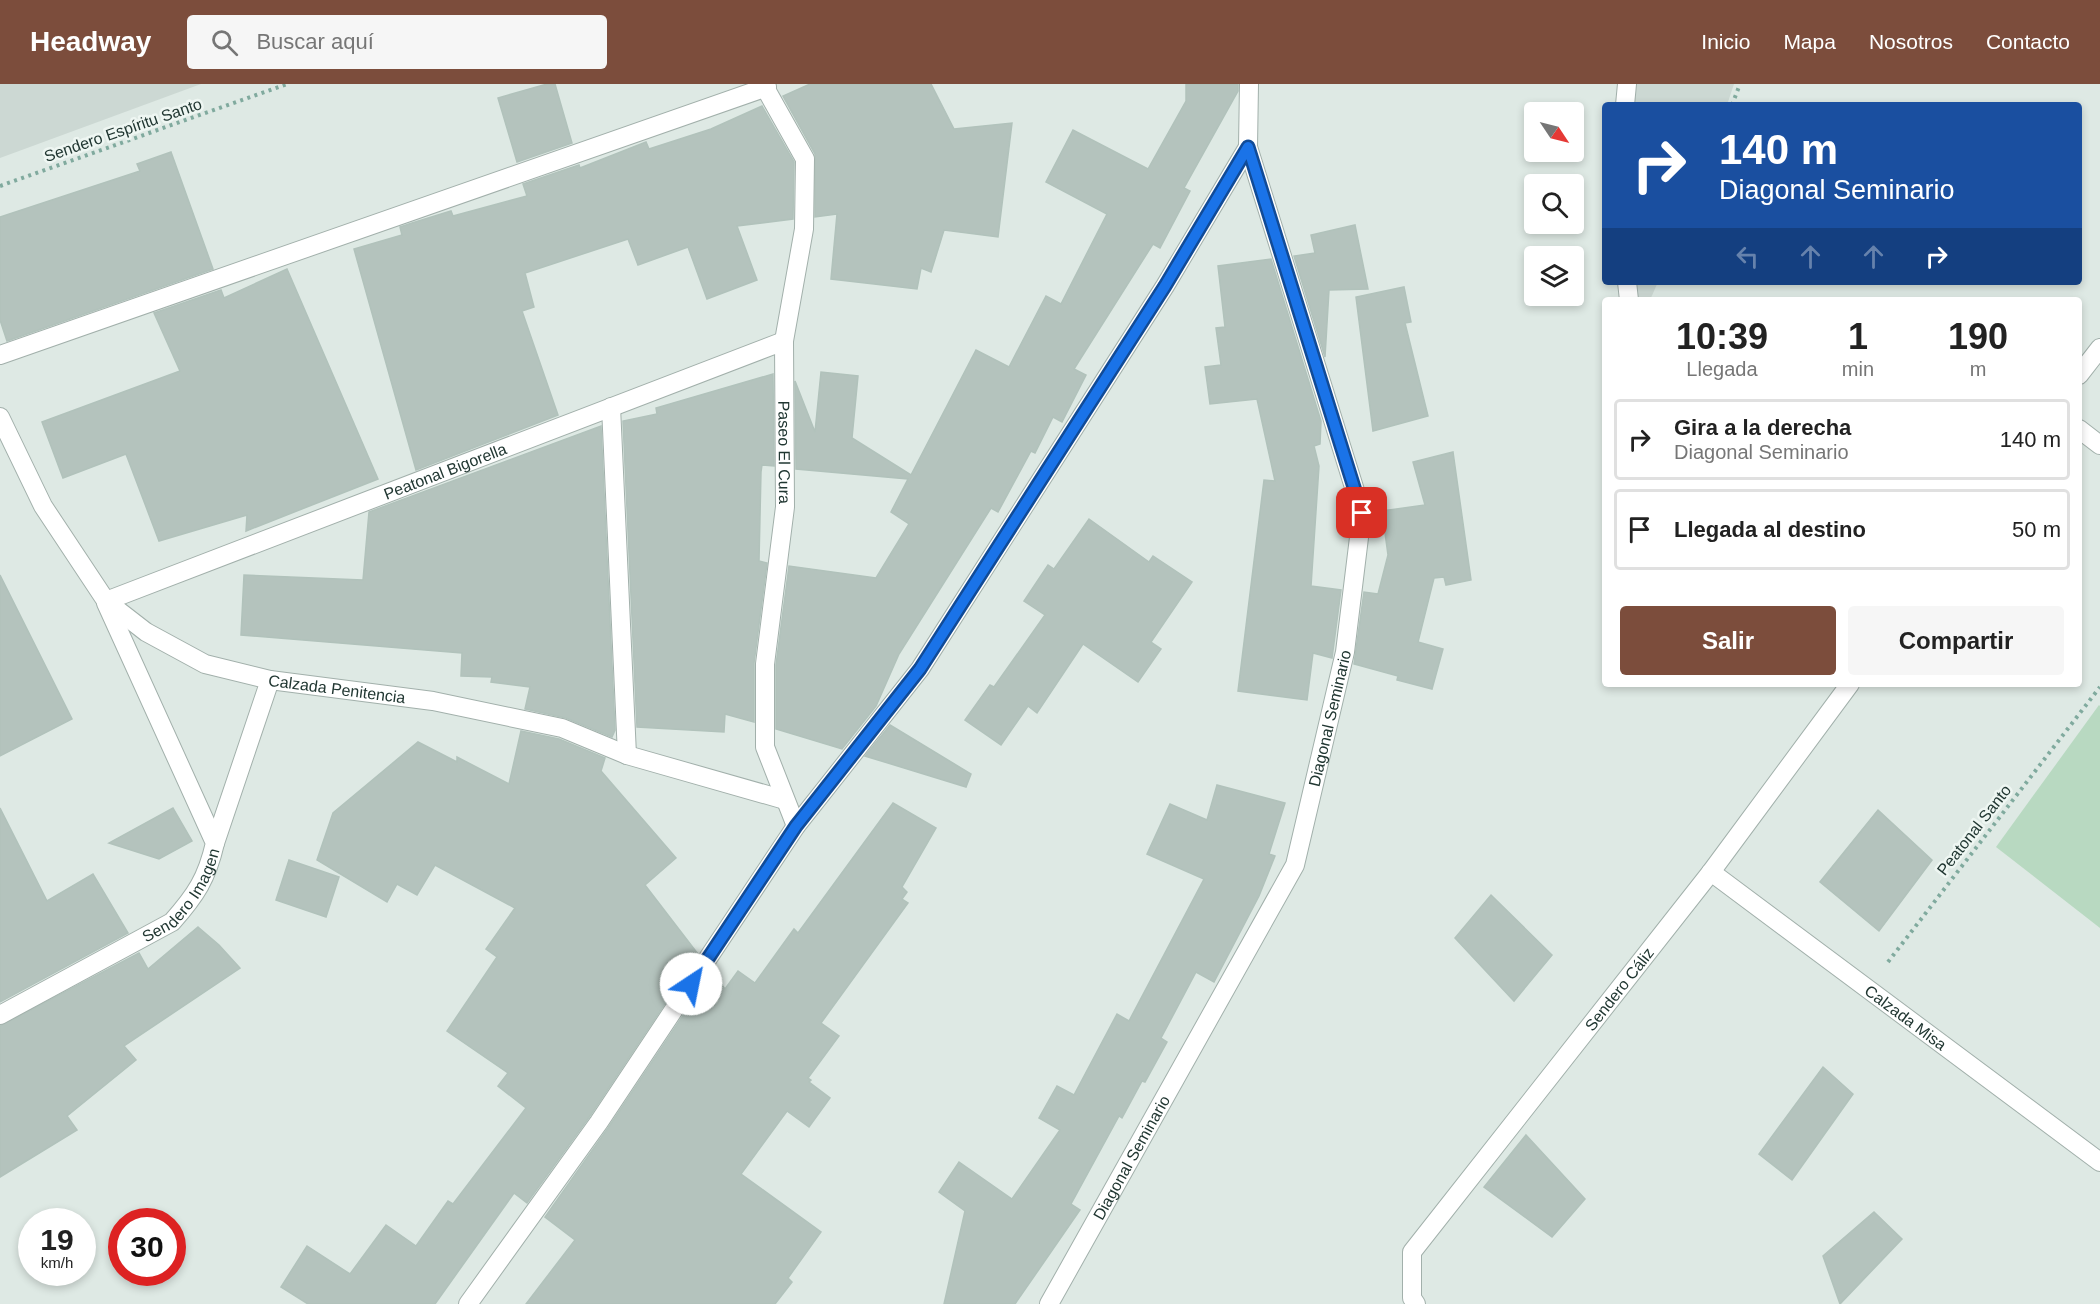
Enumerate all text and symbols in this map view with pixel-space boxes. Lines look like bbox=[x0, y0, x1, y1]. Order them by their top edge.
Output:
search box bbox=[187, 15, 607, 69]
text: Headway bbox=[30, 26, 151, 57]
icon: search bbox=[208, 26, 241, 59]
text: Buscar aquí bbox=[256, 29, 374, 54]
text: Inicio bbox=[1701, 30, 1750, 53]
text: Mapa bbox=[1783, 30, 1836, 53]
text: Nosotros bbox=[1869, 30, 1953, 53]
text: Contacto bbox=[1986, 30, 2070, 53]
street label: Sendero Espíritu Santo bbox=[42, 95, 204, 165]
north arrow bbox=[1524, 102, 1584, 162]
map controls bbox=[1524, 102, 1584, 306]
icon: right bbox=[1620, 126, 1698, 204]
text: 140 m bbox=[1719, 126, 1838, 173]
button: search bbox=[1524, 174, 1584, 234]
text: Diagonal Seminario bbox=[1719, 175, 1955, 205]
icon: left bbox=[1731, 240, 1764, 273]
icon: ahead bbox=[1794, 240, 1827, 273]
icon: ahead bbox=[1857, 240, 1890, 273]
icon: right bbox=[1920, 240, 1953, 273]
button: layers bbox=[1524, 246, 1584, 306]
text: 10:39 bbox=[1676, 316, 1768, 357]
text: 1 bbox=[1848, 316, 1868, 357]
text: 190 bbox=[1948, 316, 2008, 357]
text: Llegada bbox=[1686, 358, 1758, 380]
text: min bbox=[1842, 358, 1874, 380]
text: m bbox=[1970, 358, 1986, 380]
street label: Paseo El Cura bbox=[776, 401, 793, 504]
text: Gira a la derecha bbox=[1674, 415, 1851, 440]
icon: right bbox=[1623, 423, 1656, 456]
text: 140 m bbox=[2000, 427, 2061, 452]
street label: Peatonal Bigorella bbox=[381, 440, 509, 502]
text: Diagonal Seminario bbox=[1674, 441, 1849, 463]
pin bbox=[1336, 487, 1387, 538]
icon: arrive bbox=[1345, 496, 1378, 529]
icon: arrive bbox=[1623, 513, 1656, 546]
text: Llegada al destino bbox=[1674, 517, 1866, 542]
text: 50 m bbox=[2012, 517, 2061, 542]
button: Salir bbox=[1620, 606, 1836, 675]
button: Compartir bbox=[1848, 606, 2064, 675]
street label: Diagonal Seminario bbox=[1305, 648, 1354, 788]
street label: Calzada Penitencia bbox=[267, 671, 407, 706]
street label: Peatonal Santo bbox=[1934, 782, 2014, 878]
street label: Sendero Imagen bbox=[139, 846, 222, 945]
street label: Sendero Cáliz bbox=[1581, 944, 1657, 1034]
position arrow bbox=[659, 952, 723, 1016]
street label: Calzada Misa bbox=[1862, 981, 1950, 1053]
street label: Diagonal Seminario bbox=[1090, 1092, 1173, 1223]
speed limit sign: 30 bbox=[108, 1208, 186, 1286]
text: 19 bbox=[40, 1223, 74, 1256]
text: km/h bbox=[41, 1254, 73, 1271]

